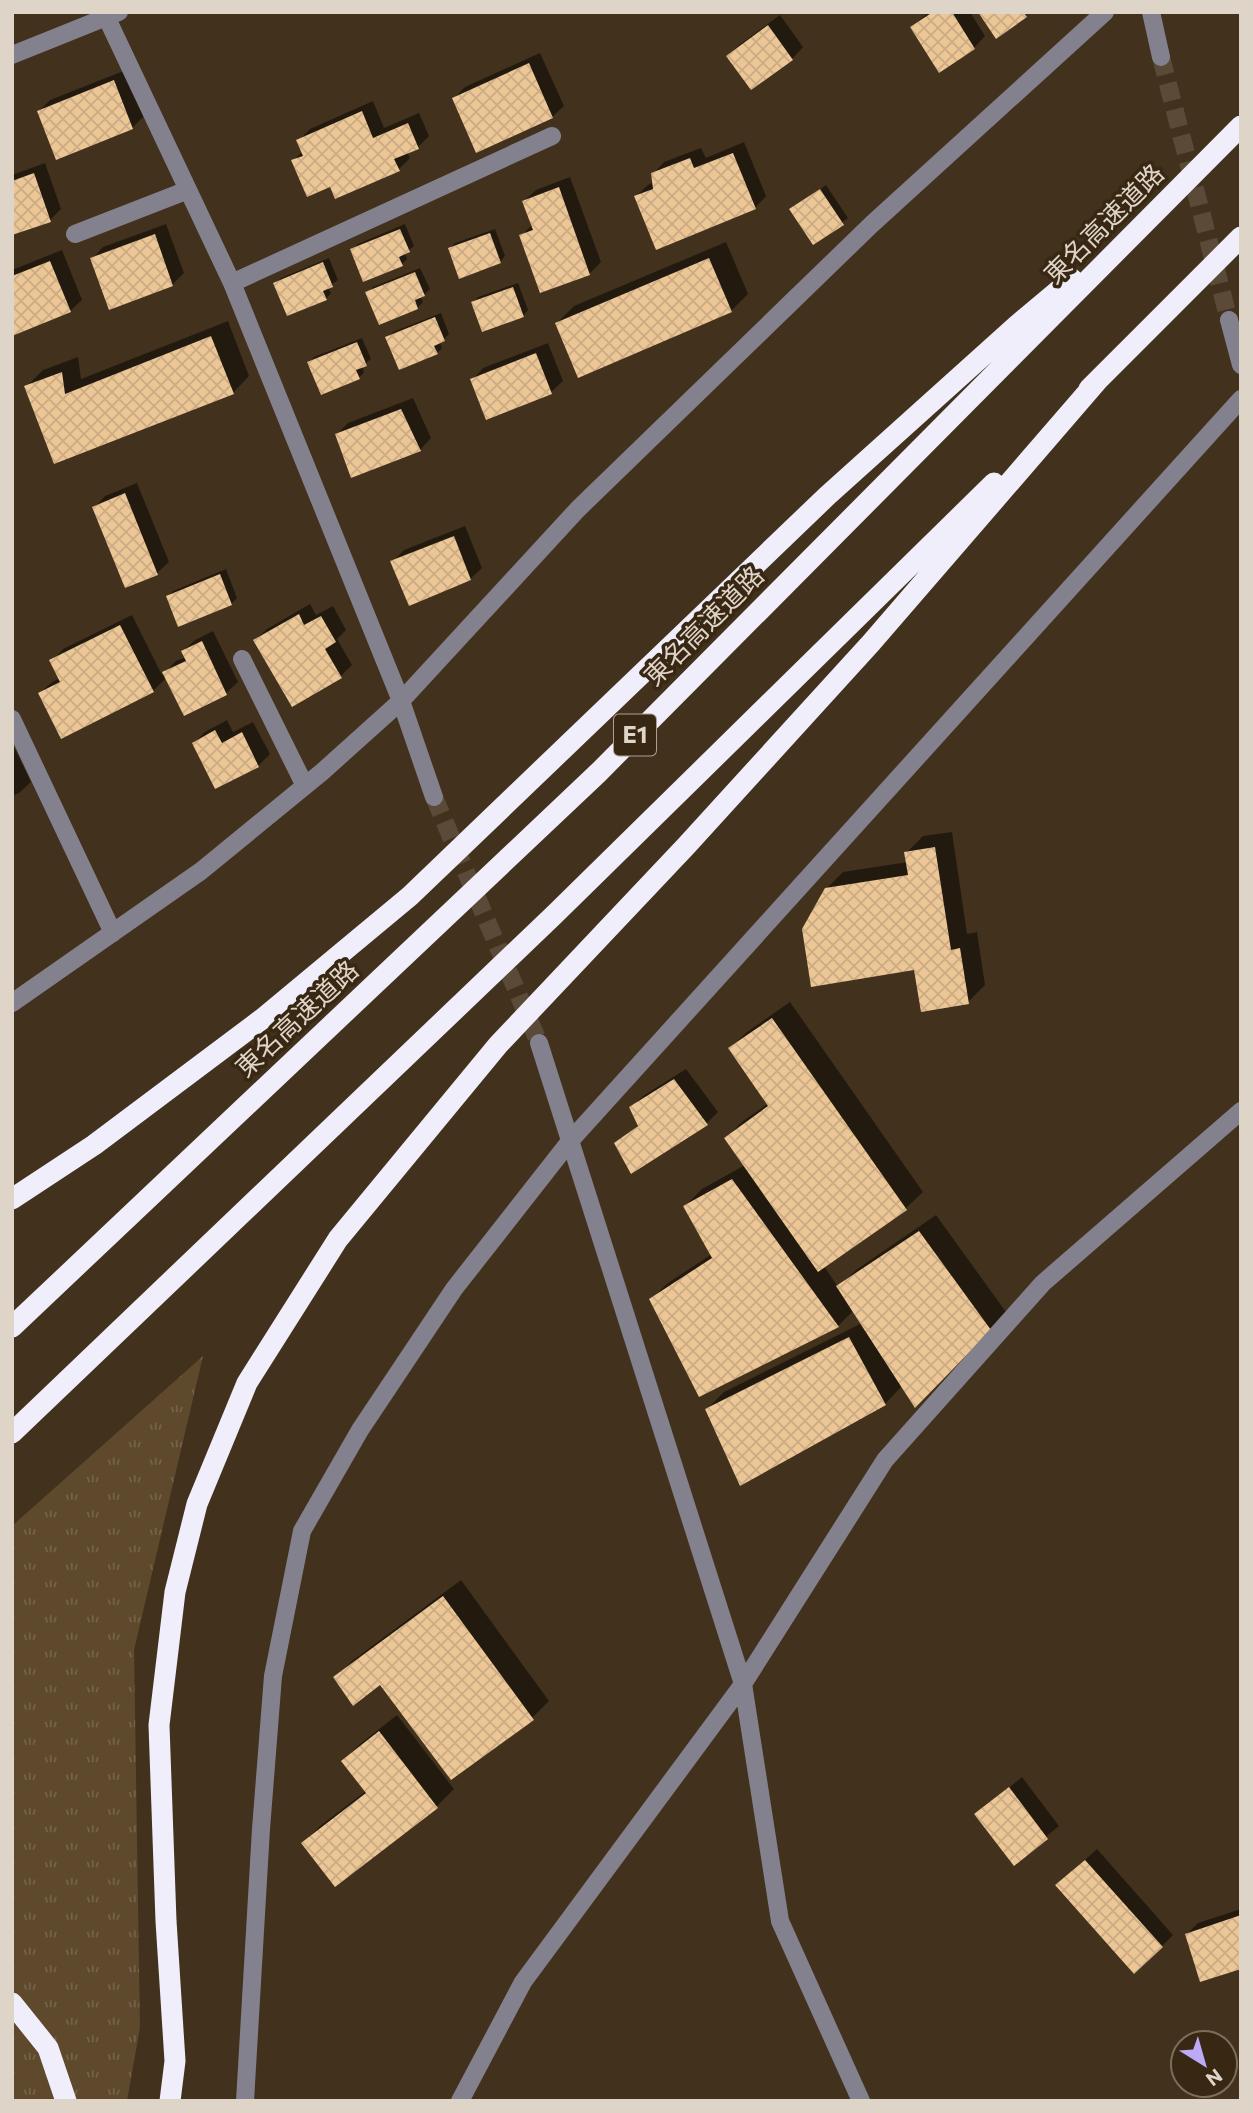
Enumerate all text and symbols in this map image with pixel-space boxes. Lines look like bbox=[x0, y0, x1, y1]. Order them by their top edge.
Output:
street label: 東名高速道路 bbox=[1037, 157, 1169, 289]
street label: 東名高速道路 bbox=[637, 559, 769, 691]
road number: E1 bbox=[614, 714, 656, 756]
street label: 東名高速道路 bbox=[228, 953, 364, 1082]
north arrow bbox=[1169, 2029, 1239, 2099]
text: N bbox=[1202, 2064, 1227, 2091]

